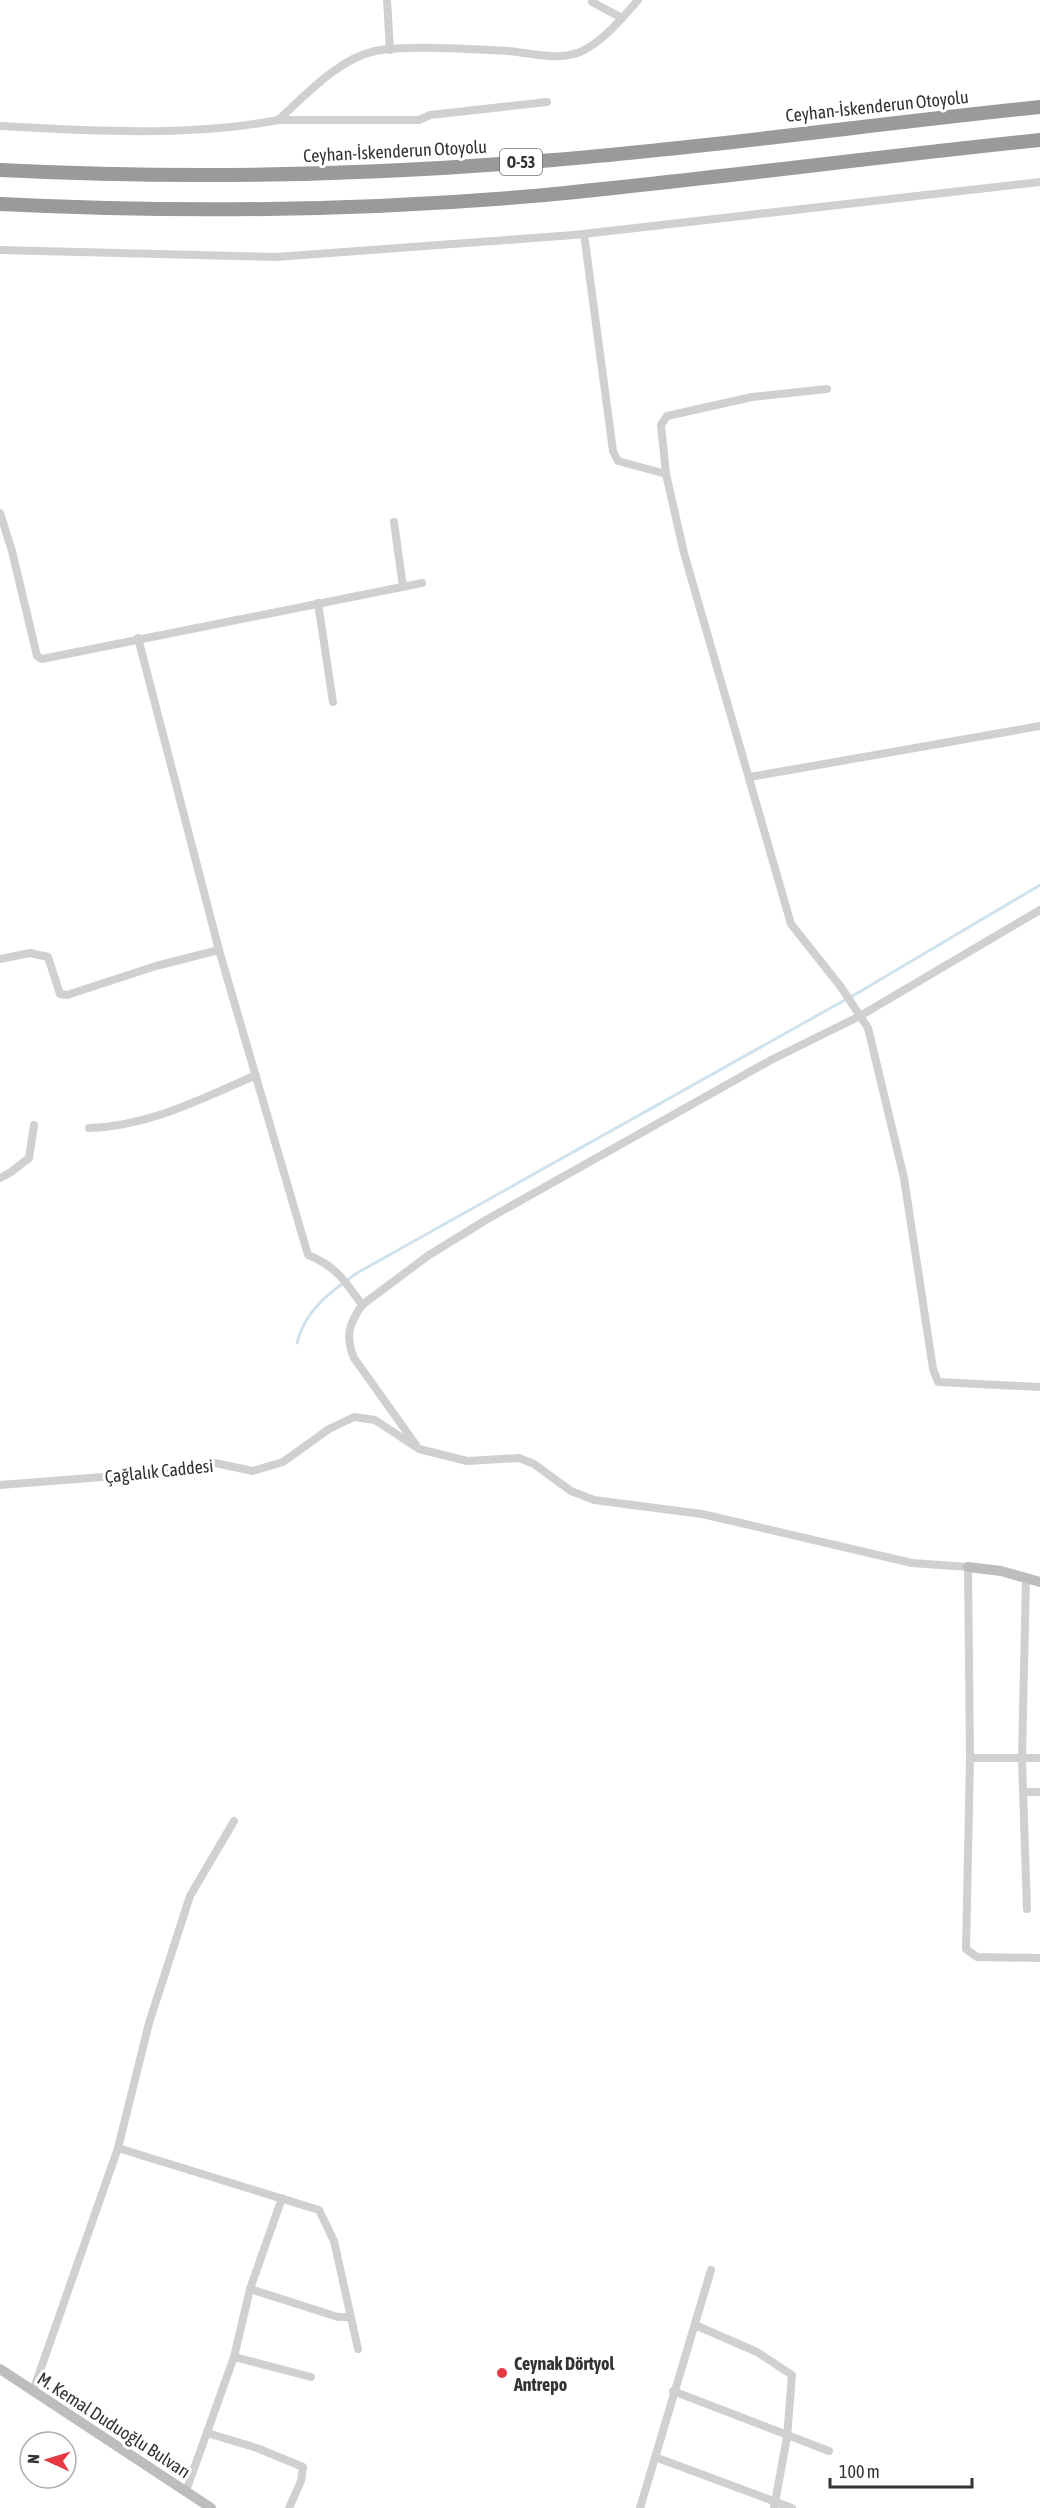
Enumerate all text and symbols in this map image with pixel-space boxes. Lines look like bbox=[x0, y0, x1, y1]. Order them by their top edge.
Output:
street label: Ceyhan-İskenderun Otoyolu bbox=[784, 86, 970, 126]
street label: Ceyhan-İskenderun Otoyolu bbox=[303, 136, 487, 166]
road number: O-53 bbox=[500, 149, 542, 175]
street label: Çağlalık Caddesi bbox=[104, 1455, 214, 1487]
place label: Ceynak Dörtyol Antrepo bbox=[513, 2353, 615, 2395]
marker: Ceynak Dörtyol Antrepo bbox=[495, 2366, 509, 2380]
street label: M. Kemal Duduoğlu Bulvarı bbox=[34, 2368, 194, 2482]
north arrow bbox=[18, 2430, 78, 2490]
scale bar bbox=[830, 2451, 972, 2489]
text: N bbox=[24, 2454, 42, 2464]
text: 100 m bbox=[839, 2461, 880, 2482]

